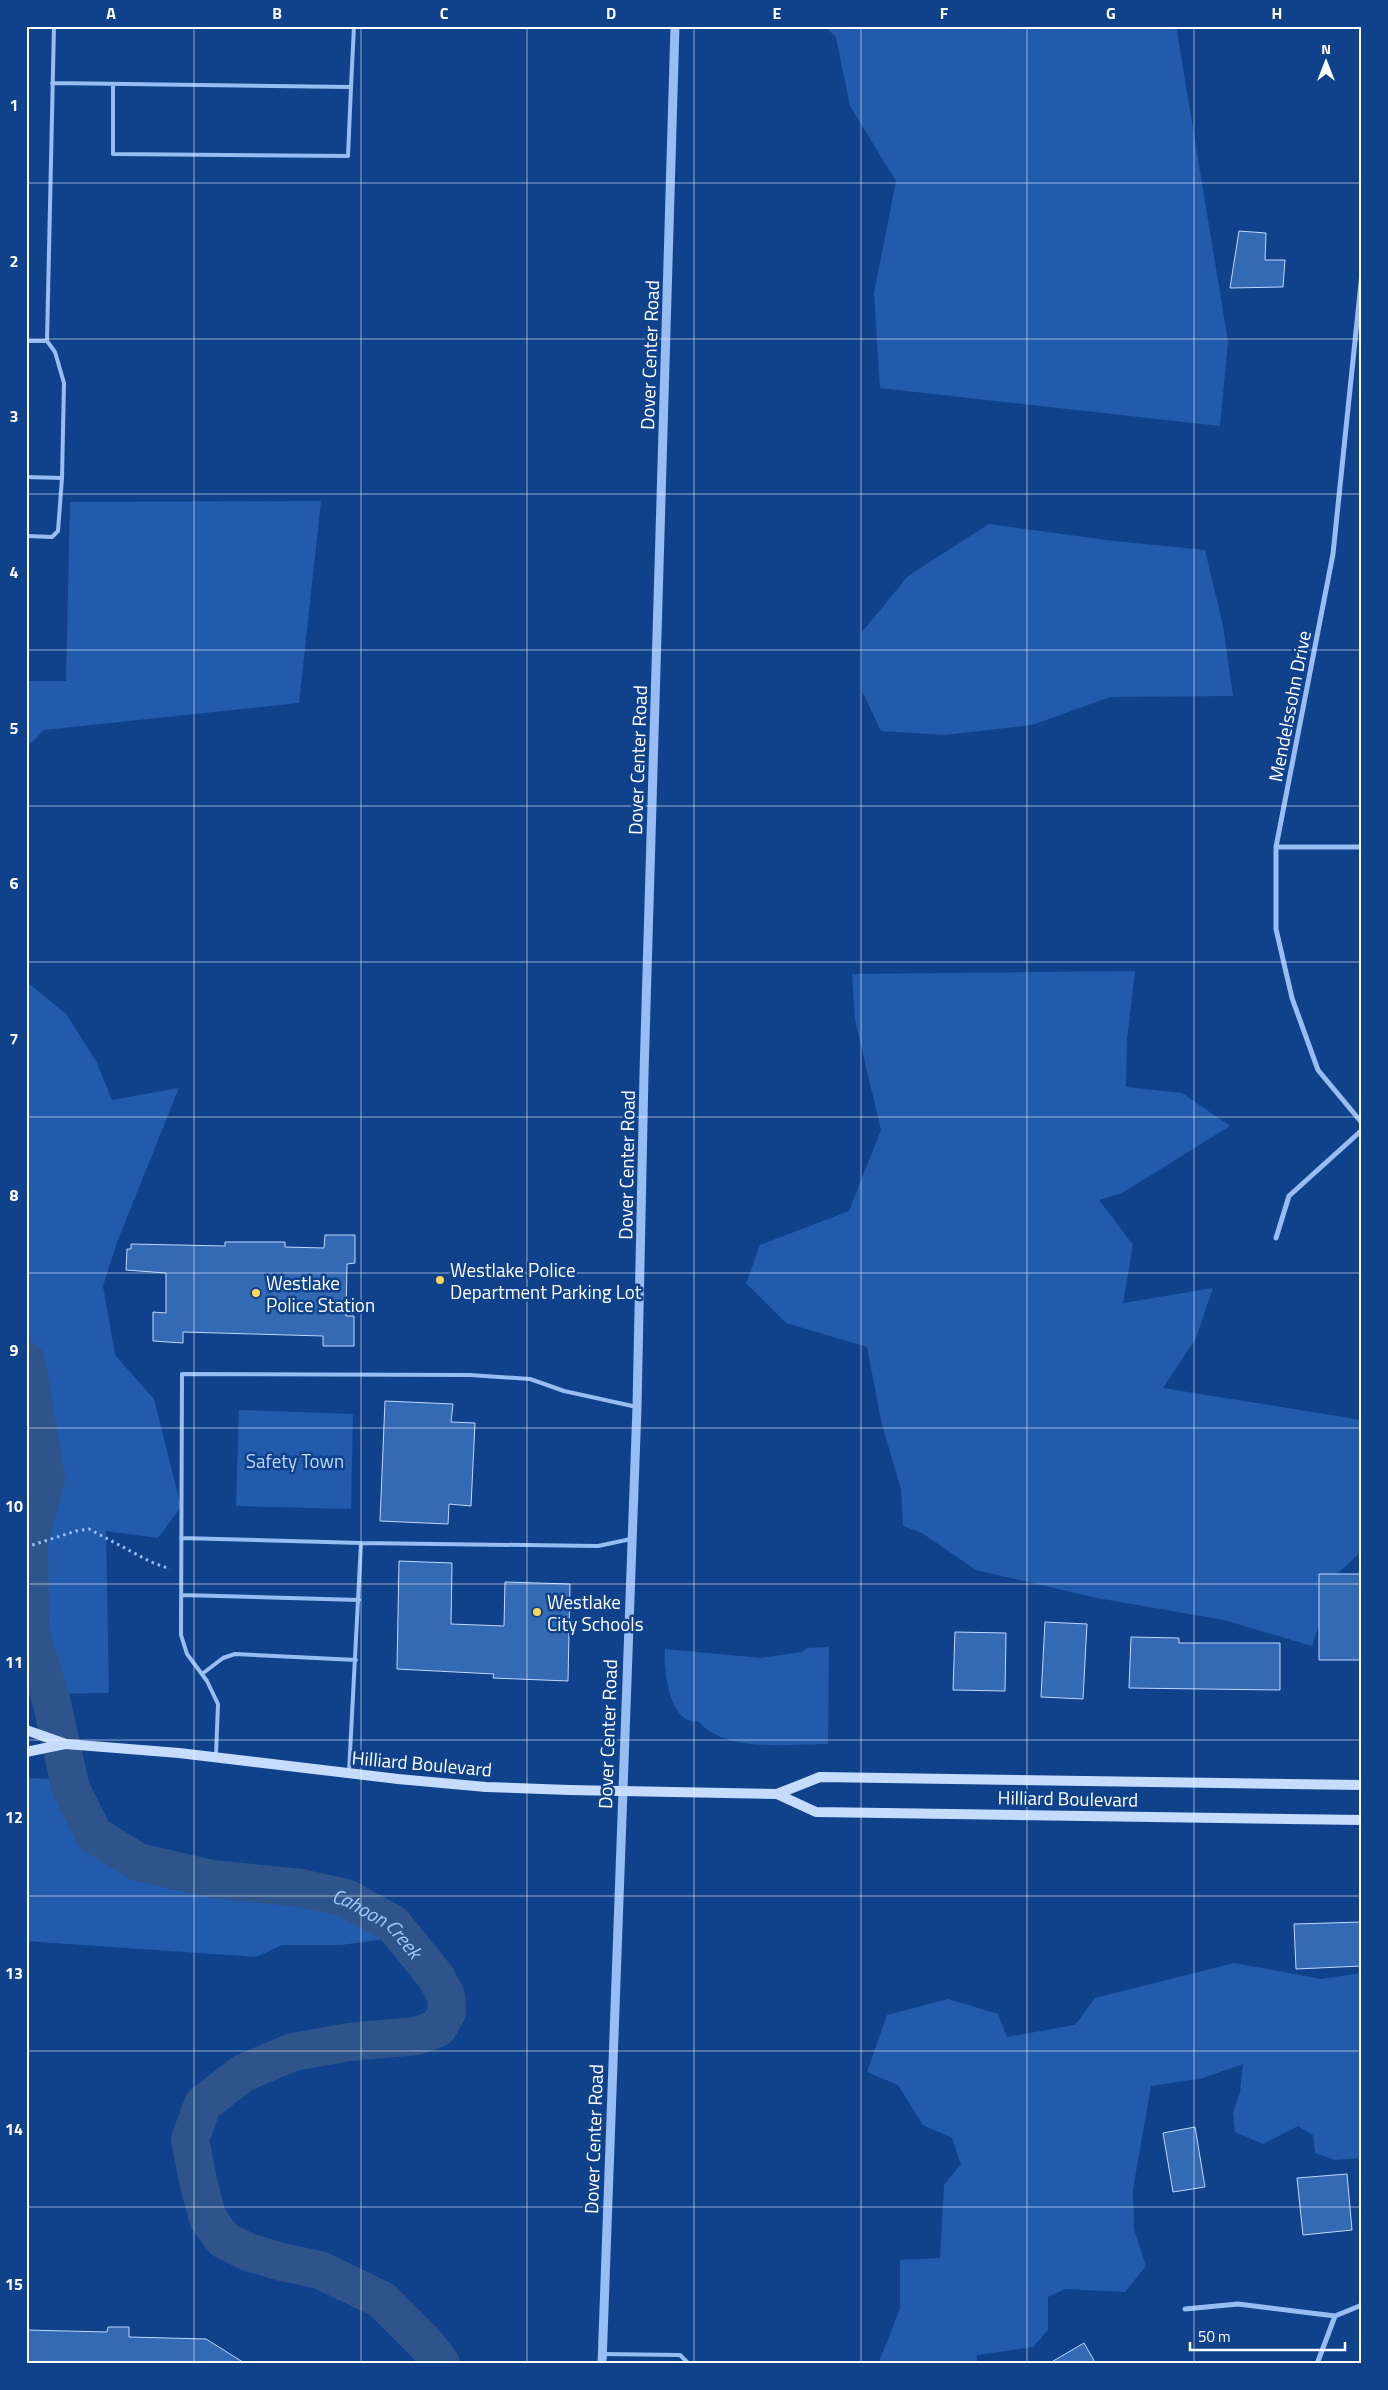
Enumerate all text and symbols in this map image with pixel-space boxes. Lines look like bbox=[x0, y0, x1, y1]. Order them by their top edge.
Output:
text: A bbox=[106, 1, 116, 25]
text: B bbox=[272, 1, 282, 25]
text: C bbox=[440, 1, 449, 25]
text: D bbox=[606, 1, 616, 25]
text: E bbox=[773, 1, 782, 25]
text: F bbox=[940, 1, 949, 25]
text: G bbox=[1106, 1, 1116, 25]
text: H bbox=[1272, 1, 1282, 25]
north arrow bbox=[1300, 38, 1350, 88]
text: N bbox=[1321, 38, 1331, 59]
text: 1 bbox=[10, 93, 18, 117]
text: 2 bbox=[10, 249, 18, 273]
street label: Dover Center Road bbox=[632, 280, 666, 430]
text: 3 bbox=[10, 404, 18, 428]
text: 4 bbox=[10, 560, 19, 584]
street label: Mendelssohn Drive bbox=[1260, 628, 1318, 784]
street label: Dover Center Road bbox=[620, 685, 654, 835]
text: 5 bbox=[10, 716, 19, 740]
text: 6 bbox=[10, 871, 19, 895]
text: 7 bbox=[10, 1027, 18, 1051]
street label: Dover Center Road bbox=[610, 1090, 642, 1240]
text: 8 bbox=[10, 1183, 19, 1207]
place label: Westlake Police Department Parking Lot bbox=[450, 1255, 642, 1306]
place label: Westlake Police Station bbox=[266, 1268, 375, 1319]
marker: Westlake Police Department Parking Lot bbox=[434, 1274, 446, 1286]
marker: Westlake Police Station bbox=[250, 1287, 262, 1299]
text: 9 bbox=[10, 1338, 19, 1362]
park label: Safety Town bbox=[246, 1446, 344, 1475]
text: 10 bbox=[5, 1494, 23, 1518]
place label: Westlake City Schools bbox=[547, 1587, 644, 1638]
marker: Westlake City Schools bbox=[531, 1606, 543, 1618]
text: 11 bbox=[5, 1650, 23, 1674]
street label: Dover Center Road bbox=[590, 1659, 624, 1809]
street label: Hilliard Boulevard bbox=[351, 1742, 493, 1784]
street label: Hilliard Boulevard bbox=[997, 1782, 1139, 1814]
text: 12 bbox=[5, 1805, 23, 1829]
water label: Cahoon Creek bbox=[329, 1880, 432, 1967]
text: 13 bbox=[5, 1961, 23, 1985]
street label: Dover Center Road bbox=[576, 2064, 610, 2214]
text: 14 bbox=[5, 2117, 23, 2141]
text: 15 bbox=[5, 2272, 23, 2296]
scale bar bbox=[1190, 2320, 1346, 2352]
text: 50 m bbox=[1198, 2325, 1231, 2348]

